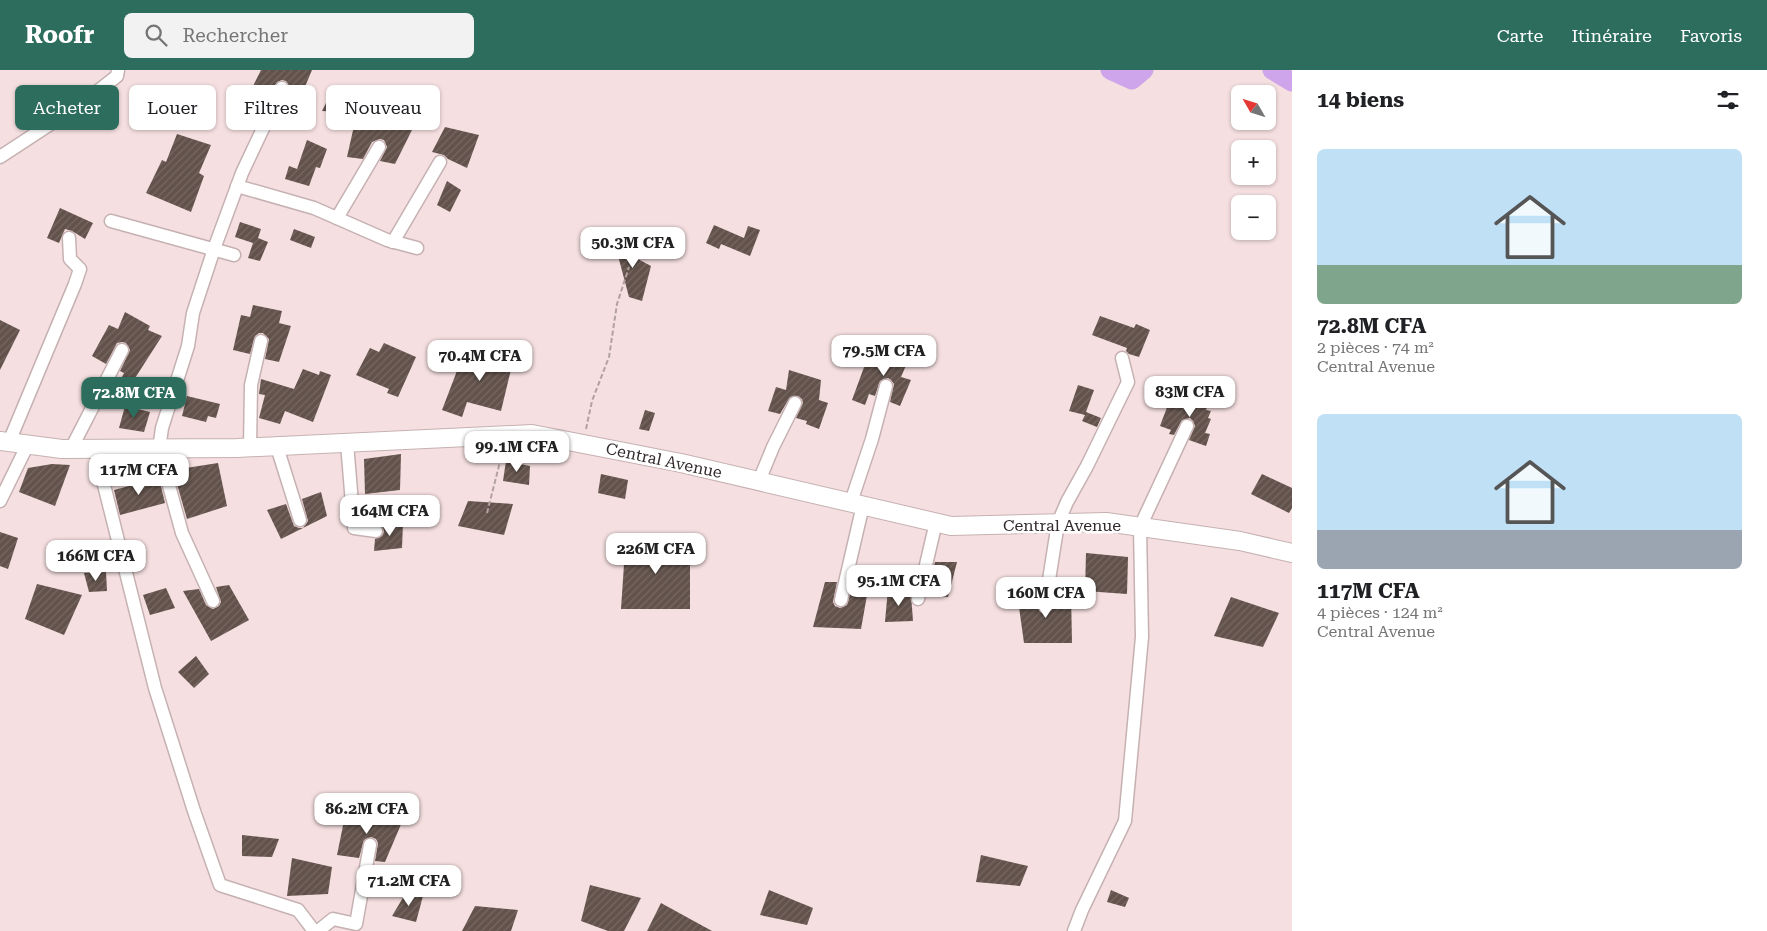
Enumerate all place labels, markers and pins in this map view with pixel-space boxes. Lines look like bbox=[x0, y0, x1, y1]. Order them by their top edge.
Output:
pin: 50.3M CFA bbox=[576, 226, 690, 269]
pin: 79.5M CFA bbox=[827, 334, 941, 377]
pin: 70.4M CFA bbox=[423, 340, 537, 382]
pin: 72.8M CFA bbox=[77, 376, 191, 419]
pin: 83M CFA bbox=[1144, 376, 1236, 418]
pin: 99.1M CFA bbox=[460, 430, 574, 473]
pin: 117M CFA bbox=[87, 454, 191, 496]
pin: 164M CFA bbox=[338, 494, 442, 537]
pin: 226M CFA bbox=[604, 532, 708, 575]
pin: 166M CFA bbox=[44, 540, 148, 582]
pin: 95.1M CFA bbox=[842, 564, 956, 607]
pin: 160M CFA bbox=[994, 576, 1098, 619]
pin: 86.2M CFA bbox=[310, 792, 424, 835]
pin: 71.2M CFA bbox=[352, 864, 466, 907]

